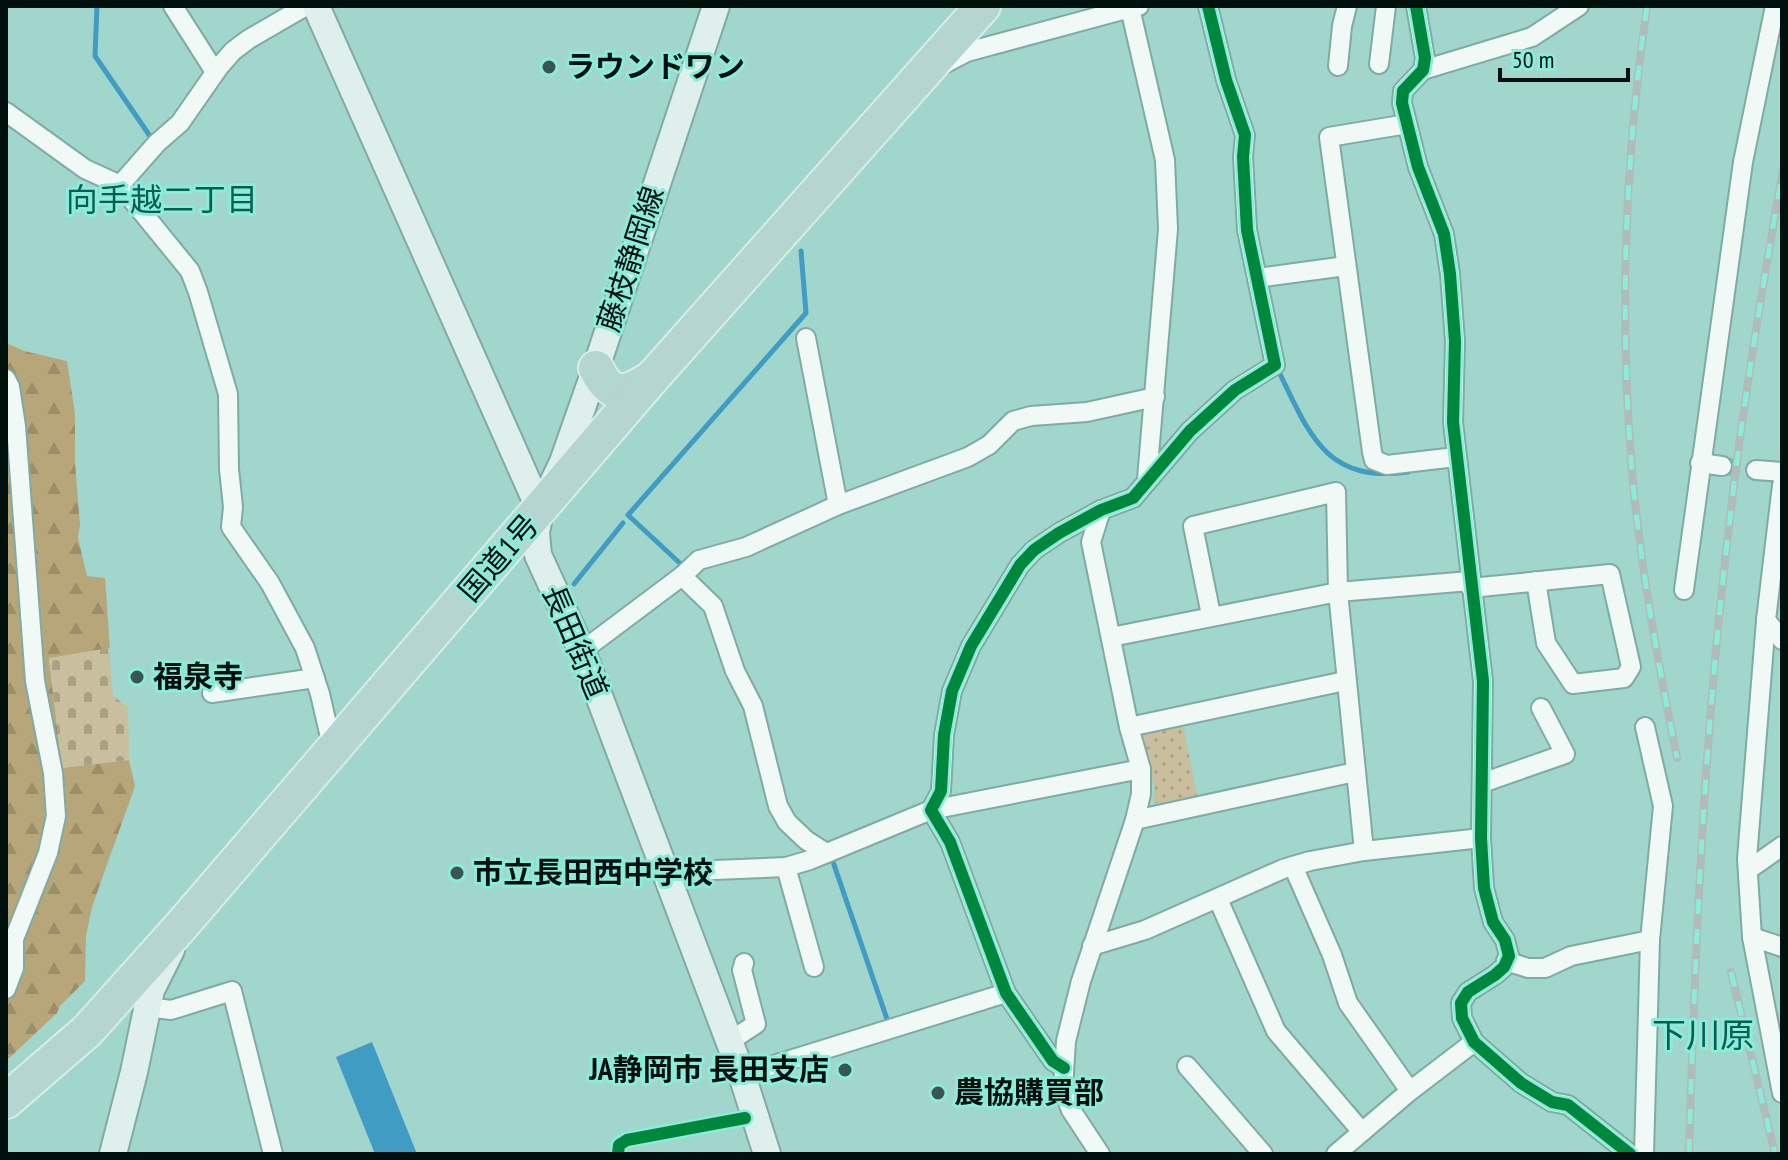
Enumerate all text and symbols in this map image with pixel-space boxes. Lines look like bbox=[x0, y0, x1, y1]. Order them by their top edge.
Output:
scale bar bbox=[1500, 32, 1628, 82]
text: 50 m bbox=[1512, 44, 1554, 75]
place label: ラウンドワン bbox=[565, 46, 745, 85]
marker: ラウンドワン bbox=[540, 58, 558, 76]
district label: 向手越二丁目 bbox=[66, 178, 258, 220]
street label: 藤枝静岡線 bbox=[588, 181, 671, 336]
street label: 国道1号 bbox=[449, 505, 547, 609]
street label: 長田街道 bbox=[535, 579, 618, 704]
place label: 福泉寺 bbox=[153, 656, 243, 695]
marker: 福泉寺 bbox=[128, 668, 146, 686]
place label: 市立長田西中学校 bbox=[473, 852, 713, 891]
marker: 市立長田西中学校 bbox=[448, 864, 466, 882]
district label: 下川原 bbox=[1652, 1012, 1754, 1056]
place label: JA静岡市 長田支店 bbox=[588, 1049, 829, 1088]
marker: JA静岡市 長田支店 bbox=[836, 1061, 854, 1079]
place label: 農協購買部 bbox=[954, 1072, 1104, 1111]
marker: 農協購買部 bbox=[929, 1084, 947, 1102]

